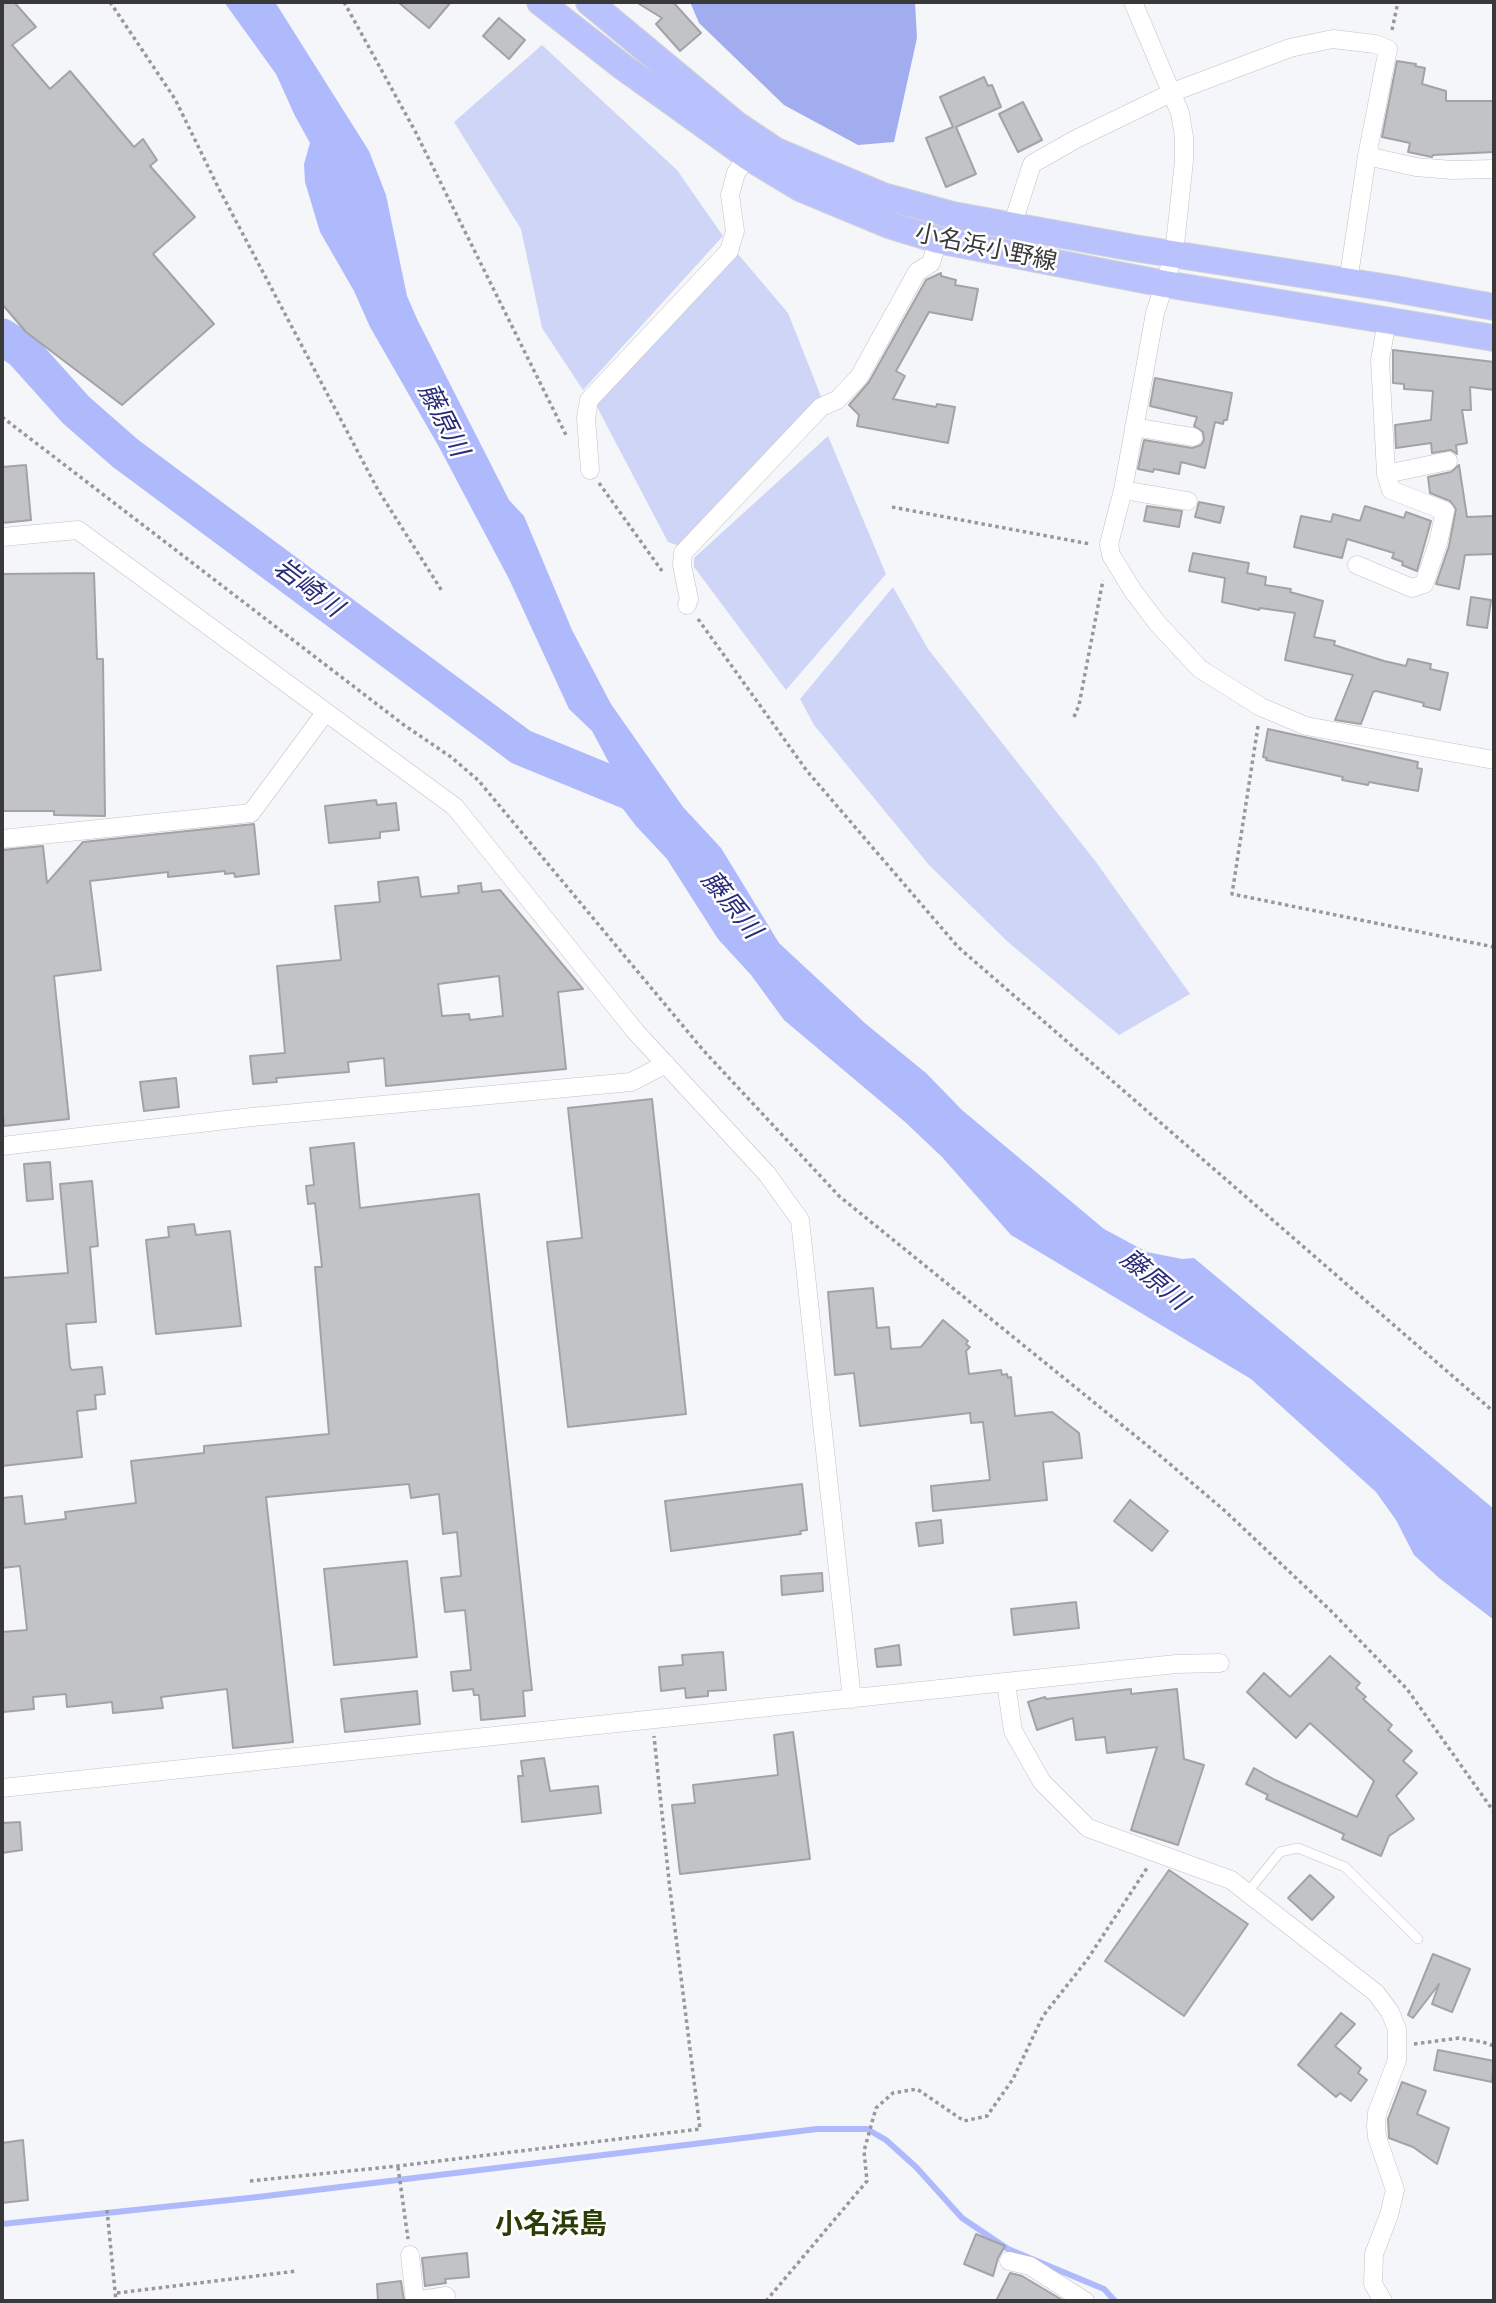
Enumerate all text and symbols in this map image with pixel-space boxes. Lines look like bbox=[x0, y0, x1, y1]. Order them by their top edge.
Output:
street label: 小名浜小野線 bbox=[913, 219, 1059, 277]
water label: 藤原川 bbox=[411, 378, 475, 462]
water label: 岩崎川 bbox=[267, 552, 349, 624]
water label: 藤原川 bbox=[694, 865, 768, 945]
water label: 藤原川 bbox=[1114, 1243, 1194, 1317]
district label: 小名浜島 bbox=[495, 2208, 607, 2242]

